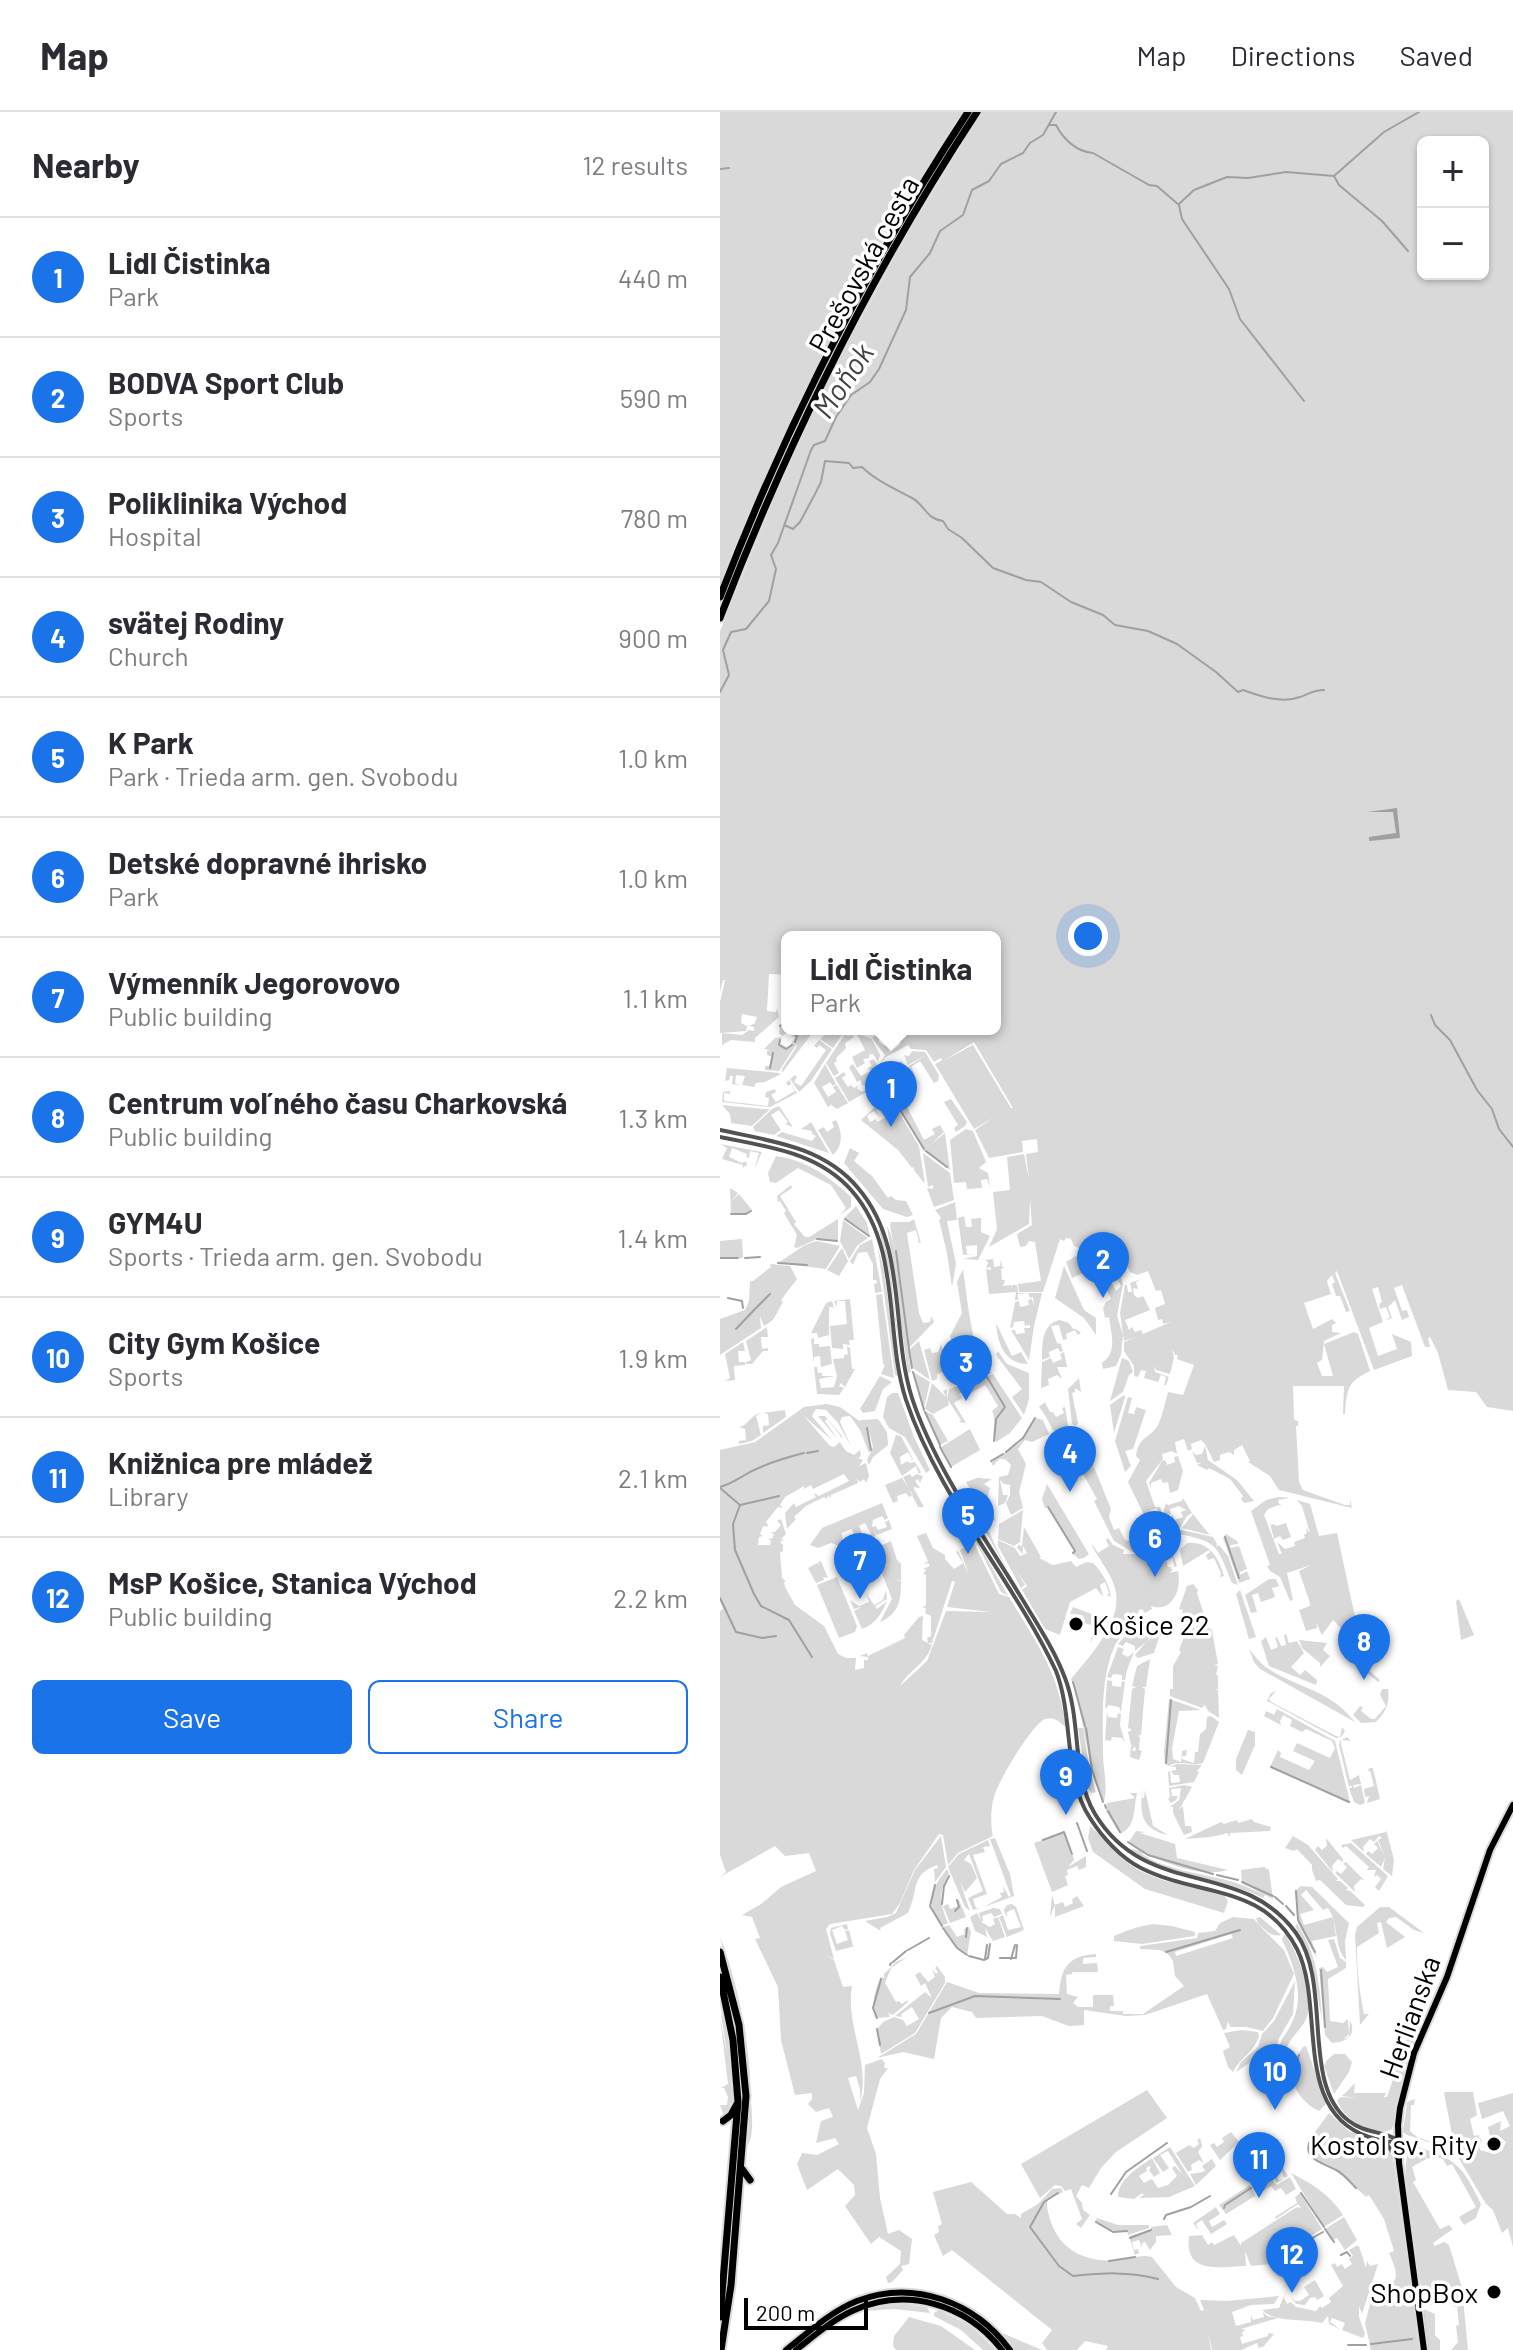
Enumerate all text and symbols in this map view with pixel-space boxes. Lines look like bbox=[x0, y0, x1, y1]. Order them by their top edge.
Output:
text: Map bbox=[40, 32, 109, 78]
text: Map bbox=[1137, 38, 1186, 72]
text: Directions bbox=[1230, 38, 1356, 72]
text: Saved bbox=[1400, 38, 1473, 72]
map controls bbox=[1417, 136, 1489, 280]
button: + bbox=[1417, 136, 1489, 208]
text: Nearby bbox=[32, 144, 140, 185]
text: 12 results bbox=[582, 149, 688, 180]
street label: Prešovská cesta bbox=[801, 170, 925, 358]
button: − bbox=[1417, 208, 1489, 280]
text: Lidl Čistinka bbox=[108, 244, 271, 280]
text: 1 bbox=[53, 262, 63, 293]
text: 440 m bbox=[618, 262, 688, 293]
text: Park bbox=[108, 280, 159, 311]
water label: Moňok bbox=[804, 335, 880, 424]
text: BODVA Sport Club bbox=[108, 364, 344, 400]
text: 2 bbox=[51, 382, 65, 413]
text: 590 m bbox=[620, 382, 688, 413]
text: Sports bbox=[108, 400, 183, 431]
text: Poliklinika Východ bbox=[108, 484, 347, 520]
text: 3 bbox=[51, 502, 65, 533]
text: 780 m bbox=[621, 502, 688, 533]
text: Hospital bbox=[108, 520, 201, 551]
text: svätej Rodiny bbox=[108, 604, 284, 640]
text: 4 bbox=[50, 622, 66, 653]
text: 900 m bbox=[618, 622, 688, 653]
text: Church bbox=[108, 640, 189, 671]
text: K Park bbox=[108, 724, 194, 760]
text: 5 bbox=[51, 742, 65, 773]
text: 1.0 km bbox=[618, 742, 688, 773]
text: Park · Trieda arm. gen. Svobodu bbox=[108, 760, 458, 791]
text: Detské dopravné ihrisko bbox=[108, 844, 427, 880]
text: 6 bbox=[51, 862, 65, 893]
text: 1.0 km bbox=[618, 862, 688, 893]
text: Park bbox=[108, 880, 159, 911]
your location bbox=[1068, 916, 1108, 956]
popup bbox=[781, 931, 1001, 1035]
text: Lidl Čistinka bbox=[810, 950, 972, 986]
text: Výmenník Jegorovovo bbox=[108, 964, 400, 1000]
text: 7 bbox=[52, 982, 64, 1013]
text: 1.1 km bbox=[623, 982, 688, 1013]
text: Park bbox=[810, 986, 861, 1017]
text: Public building bbox=[108, 1000, 272, 1031]
pin: 1 bbox=[865, 1061, 917, 1127]
text: Centrum voľného času Charkovská bbox=[108, 1084, 567, 1120]
text: 8 bbox=[51, 1102, 65, 1133]
text: 1.3 km bbox=[619, 1102, 688, 1133]
text: Public building bbox=[108, 1120, 272, 1151]
text: GYM4U bbox=[108, 1204, 203, 1240]
text: 9 bbox=[51, 1222, 65, 1253]
text: 1.4 km bbox=[618, 1222, 688, 1253]
pin: 2 bbox=[1077, 1232, 1129, 1298]
text: Sports · Trieda arm. gen. Svobodu bbox=[108, 1240, 483, 1271]
text: City Gym Košice bbox=[108, 1324, 320, 1360]
pin: 3 bbox=[940, 1335, 992, 1401]
text: 10 bbox=[46, 1342, 70, 1373]
text: 1.9 km bbox=[618, 1342, 688, 1373]
text: Sports bbox=[108, 1360, 183, 1391]
pin: 4 bbox=[1044, 1426, 1096, 1492]
text: Knižnica pre mládež bbox=[108, 1444, 372, 1480]
text: 11 bbox=[49, 1462, 67, 1493]
text: 2.1 km bbox=[618, 1462, 688, 1493]
text: Library bbox=[108, 1480, 188, 1511]
pin: 5 bbox=[942, 1488, 994, 1554]
pin: 6 bbox=[1129, 1511, 1181, 1577]
pin: 7 bbox=[834, 1533, 886, 1599]
text: MsP Košice, Stanica Východ bbox=[108, 1564, 477, 1600]
text: 12 bbox=[46, 1582, 70, 1613]
text: 2.2 km bbox=[613, 1582, 688, 1613]
text: Public building bbox=[108, 1600, 272, 1631]
place label: Košice 22 bbox=[1092, 1607, 1210, 1641]
pin: 8 bbox=[1338, 1614, 1390, 1680]
marker: Košice 22 bbox=[1067, 1615, 1085, 1633]
button: Save bbox=[32, 1680, 352, 1754]
button: Share bbox=[368, 1680, 688, 1754]
pin: 9 bbox=[1040, 1749, 1092, 1815]
street label: Herlianska bbox=[1371, 1951, 1447, 2083]
pin: 10 bbox=[1249, 2044, 1301, 2110]
place label: Kostol sv. Rity bbox=[1310, 2127, 1478, 2161]
pin: 11 bbox=[1233, 2132, 1285, 2198]
marker: Kostol sv. Rity bbox=[1485, 2135, 1503, 2153]
pin: 12 bbox=[1266, 2227, 1318, 2293]
place label: ShopBox bbox=[1370, 2275, 1478, 2309]
marker: ShopBox bbox=[1485, 2283, 1503, 2301]
scale bar bbox=[744, 2294, 868, 2330]
text: 200 m bbox=[756, 2299, 815, 2325]

